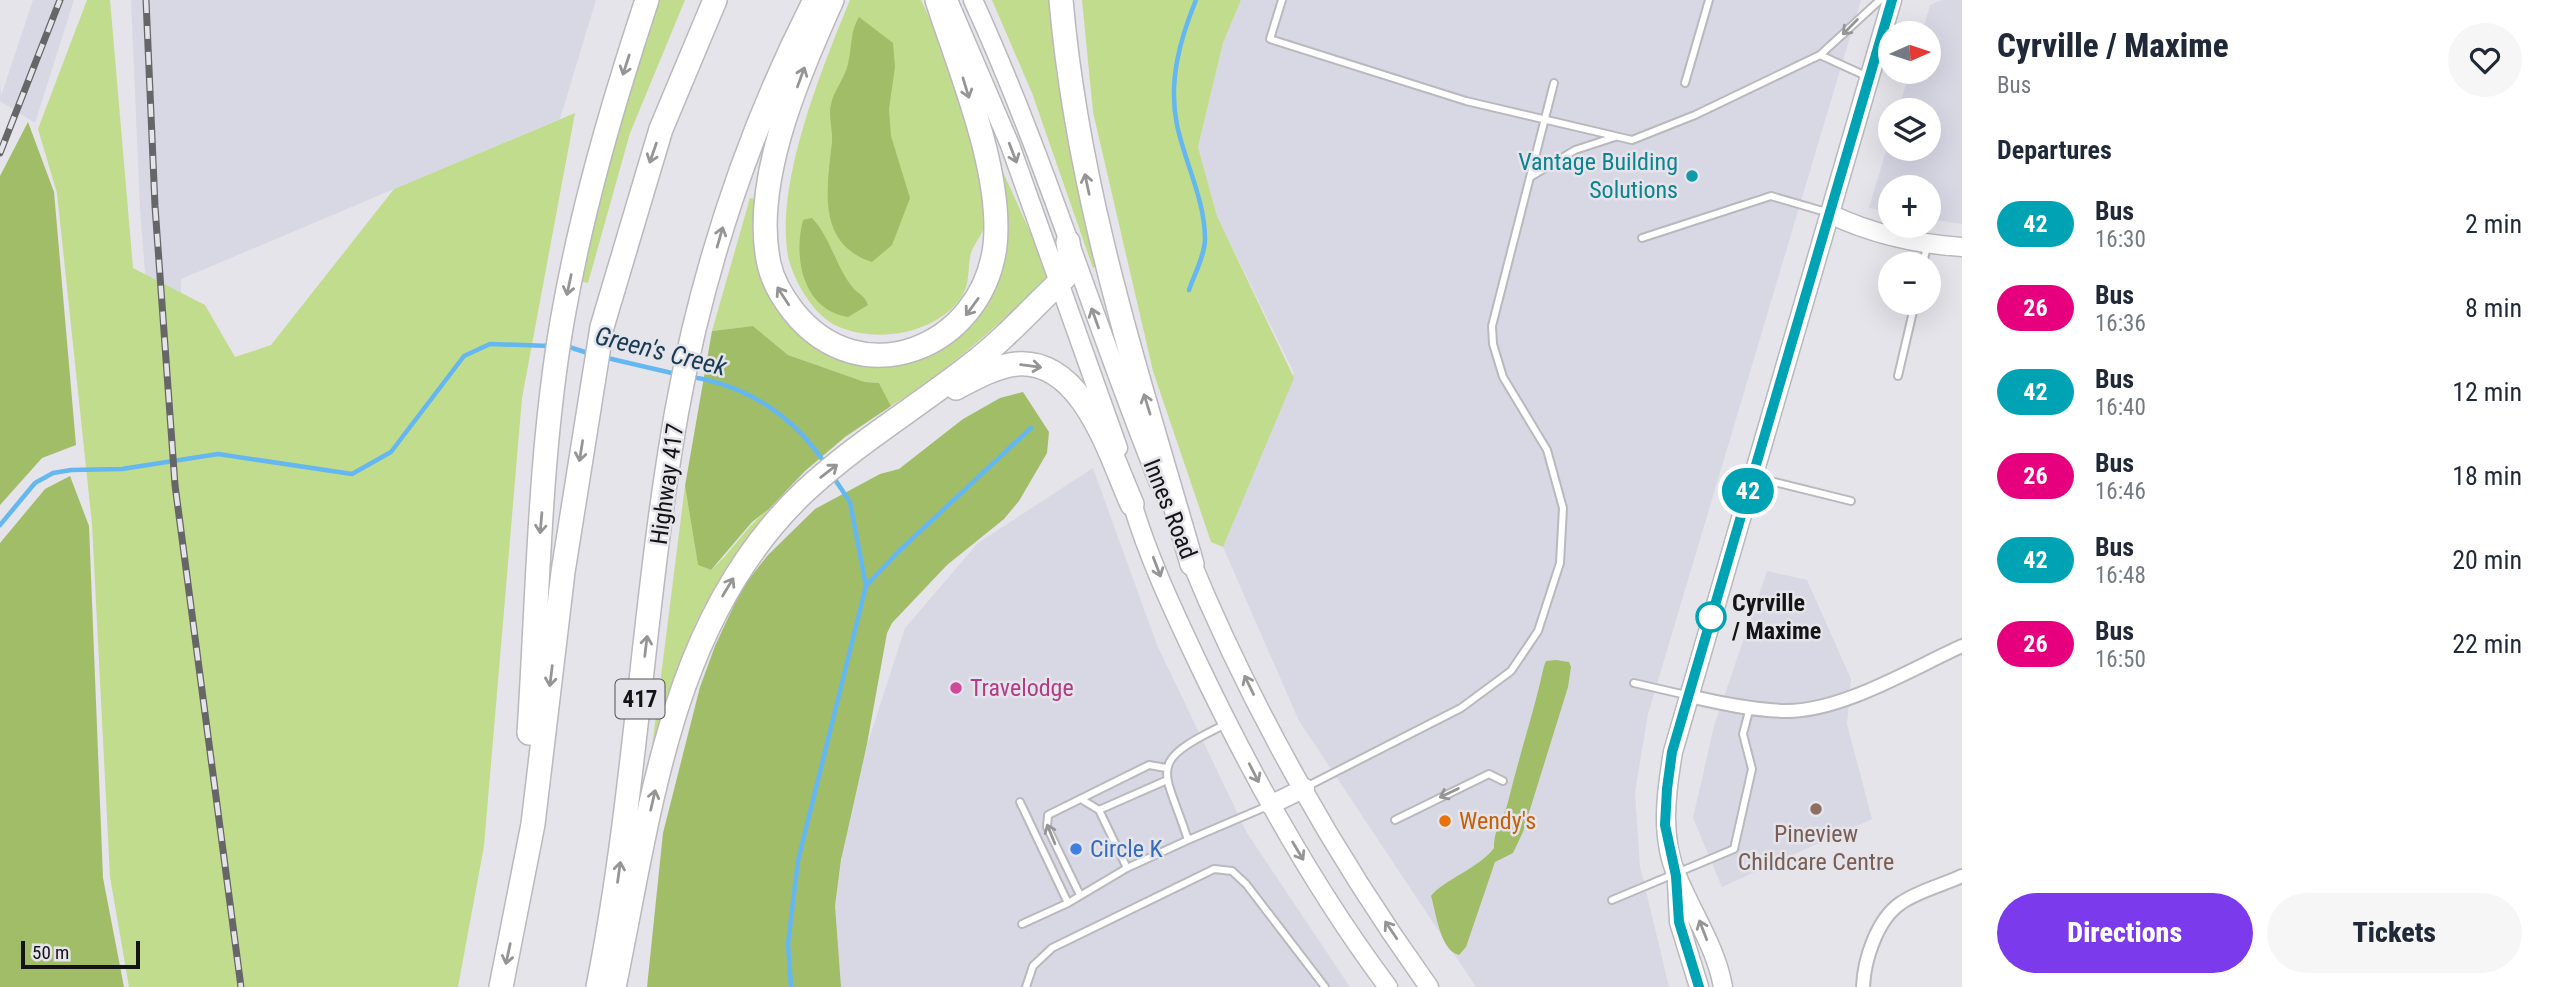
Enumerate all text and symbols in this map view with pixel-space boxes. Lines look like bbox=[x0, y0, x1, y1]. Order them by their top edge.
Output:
one-way arrow bbox=[1841, 18, 1858, 35]
north arrow bbox=[1878, 21, 1941, 84]
map controls bbox=[1878, 21, 1941, 315]
button: heart bbox=[2448, 23, 2522, 97]
text: Cyrville / Maxime bbox=[1997, 26, 2229, 65]
one-way arrow bbox=[618, 53, 631, 75]
one-way arrow bbox=[796, 66, 808, 88]
text: Bus bbox=[1997, 72, 2031, 99]
one-way arrow bbox=[960, 77, 973, 99]
button: layers bbox=[1878, 98, 1941, 161]
text: Departures bbox=[1997, 135, 2112, 165]
one-way arrow bbox=[646, 142, 659, 164]
one-way arrow bbox=[1007, 142, 1020, 164]
place label: Vantage Building Solutions bbox=[1518, 148, 1678, 204]
marker: Vantage Building Solutions bbox=[1684, 168, 1700, 184]
one-way arrow bbox=[1079, 173, 1093, 196]
button: + bbox=[1878, 175, 1941, 238]
text: Bus bbox=[2095, 196, 2134, 226]
text: 2 min bbox=[2465, 209, 2522, 239]
text: 42 bbox=[2023, 210, 2048, 238]
one-way arrow bbox=[715, 226, 728, 248]
text: 16:30 bbox=[2095, 226, 2146, 253]
button: − bbox=[1878, 252, 1941, 315]
one-way arrow bbox=[562, 273, 576, 296]
text: Bus bbox=[2095, 280, 2134, 310]
one-way arrow bbox=[776, 286, 790, 306]
text: 8 min bbox=[2465, 293, 2522, 323]
text: 26 bbox=[2023, 294, 2048, 322]
one-way arrow bbox=[965, 297, 979, 316]
one-way arrow bbox=[1088, 307, 1100, 329]
text: 16:36 bbox=[2095, 310, 2146, 337]
water label: Green's Creek bbox=[592, 320, 730, 382]
one-way arrow bbox=[1019, 359, 1042, 372]
text: Bus bbox=[2095, 364, 2134, 394]
text: 12 min bbox=[2452, 377, 2522, 407]
text: 42 bbox=[2023, 378, 2048, 406]
one-way arrow bbox=[1139, 393, 1152, 415]
text: 16:40 bbox=[2095, 394, 2146, 421]
street label: Highway 417 bbox=[645, 422, 689, 546]
one-way arrow bbox=[574, 439, 587, 462]
text: Bus bbox=[2095, 448, 2134, 478]
street label: Innes Road bbox=[1137, 455, 1203, 563]
text: 18 min bbox=[2452, 461, 2522, 491]
text: 26 bbox=[2023, 462, 2048, 490]
one-way arrow bbox=[820, 463, 838, 478]
line badge: 42 bbox=[1716, 468, 1780, 514]
text: 42 bbox=[1736, 477, 1760, 505]
text: 16:46 bbox=[2095, 478, 2146, 505]
one-way arrow bbox=[534, 511, 547, 534]
text: Bus bbox=[2095, 532, 2134, 562]
text: 20 min bbox=[2452, 545, 2522, 575]
text: 42 bbox=[2023, 546, 2048, 574]
one-way arrow bbox=[1152, 556, 1165, 578]
text: 16:48 bbox=[2095, 562, 2146, 589]
one-way arrow bbox=[721, 578, 736, 597]
place label: Cyrville / Maxime bbox=[1731, 589, 1821, 645]
marker: Cyrville / Maxime bbox=[1696, 602, 1726, 632]
text: Bus bbox=[2095, 616, 2134, 646]
text: 22 min bbox=[2452, 629, 2522, 659]
text: 26 bbox=[2023, 630, 2048, 658]
one-way arrow bbox=[639, 635, 652, 658]
text: 16:50 bbox=[2095, 646, 2146, 673]
one-way arrow bbox=[544, 664, 557, 687]
place label: Travelodge bbox=[970, 674, 1074, 702]
one-way arrow bbox=[1241, 675, 1255, 696]
road number: 417 bbox=[616, 680, 664, 719]
marker: Travelodge bbox=[948, 680, 964, 696]
one-way arrow bbox=[1247, 762, 1261, 783]
one-way arrow bbox=[1439, 787, 1460, 800]
one-way arrow bbox=[647, 789, 660, 812]
marker: Pineview Childcare Centre bbox=[1808, 801, 1824, 817]
place label: Wendy's bbox=[1459, 807, 1536, 835]
marker: Wendy's bbox=[1437, 813, 1453, 829]
place label: Pineview Childcare Centre bbox=[1738, 820, 1894, 876]
one-way arrow bbox=[1044, 824, 1057, 845]
place label: Circle K bbox=[1090, 835, 1163, 863]
marker: Circle K bbox=[1068, 841, 1084, 857]
one-way arrow bbox=[1291, 841, 1305, 861]
one-way arrow bbox=[613, 861, 626, 884]
button: Directions bbox=[1997, 893, 2253, 973]
button: Tickets bbox=[2267, 893, 2522, 973]
one-way arrow bbox=[1696, 919, 1708, 941]
one-way arrow bbox=[1384, 921, 1399, 940]
scale bar bbox=[21, 938, 140, 970]
text: 50 m bbox=[32, 941, 69, 964]
one-way arrow bbox=[500, 942, 514, 965]

